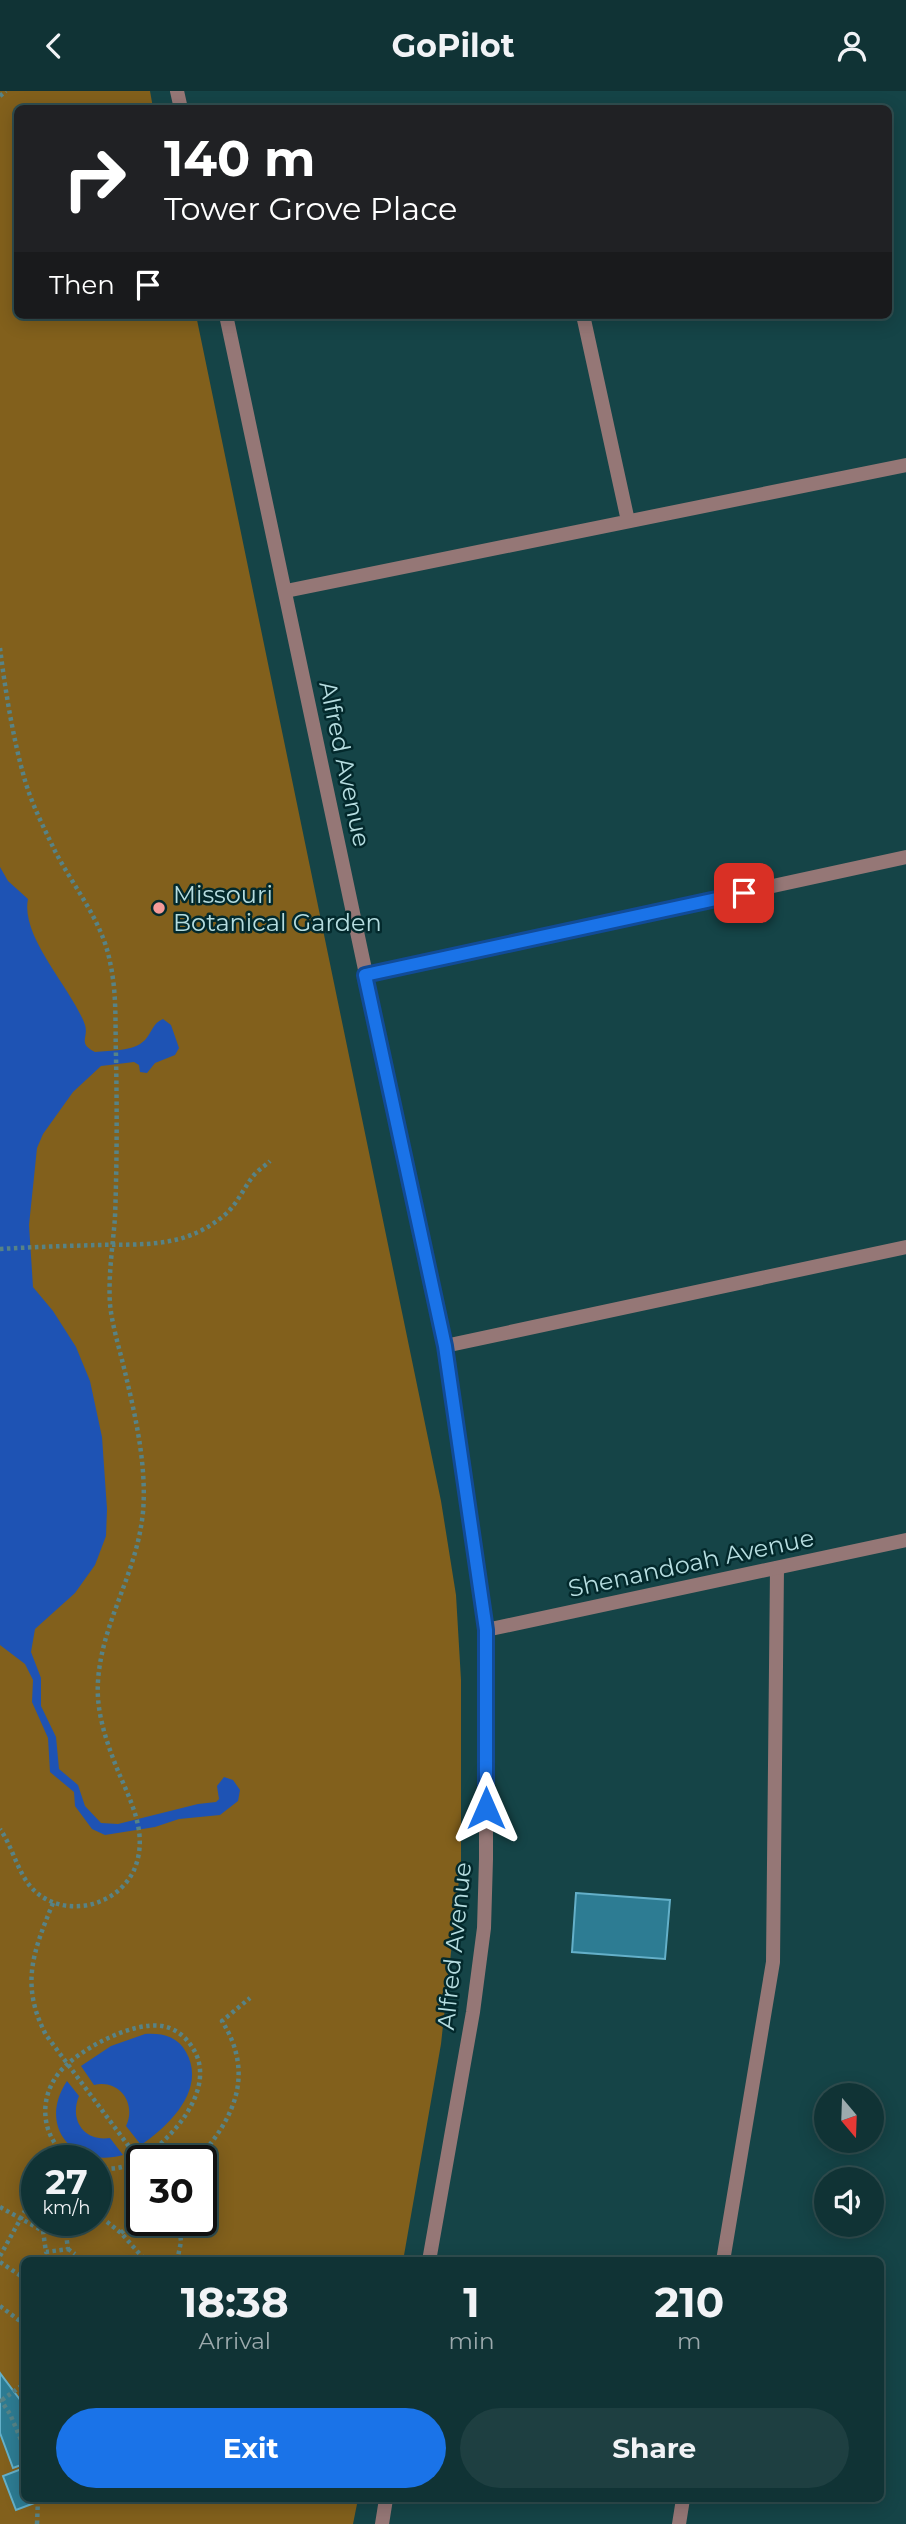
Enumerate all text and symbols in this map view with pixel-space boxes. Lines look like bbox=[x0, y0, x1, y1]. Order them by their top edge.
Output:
text: GoPilot bbox=[391, 26, 515, 65]
icon: back bbox=[35, 27, 73, 65]
icon: person bbox=[833, 27, 871, 65]
text: 140 m bbox=[164, 129, 316, 188]
icon: right bbox=[49, 133, 140, 224]
text: Tower Grove Place bbox=[164, 189, 457, 228]
icon: arrive bbox=[129, 266, 167, 304]
text: Then bbox=[49, 269, 115, 301]
street label: Alfred Avenue bbox=[313, 678, 377, 850]
pin bbox=[714, 863, 774, 923]
icon: arrive bbox=[725, 874, 763, 912]
place label: Missouri Botanical Garden bbox=[173, 880, 382, 937]
marker: Missouri Botanical Garden bbox=[151, 900, 167, 916]
street label: Shenandoah Avenue bbox=[565, 1523, 817, 1603]
position arrow bbox=[449, 1771, 523, 1845]
street label: Alfred Avenue bbox=[431, 1861, 477, 2031]
north arrow bbox=[814, 2083, 884, 2153]
map controls bbox=[814, 2083, 884, 2237]
speed limit sign: 30 bbox=[126, 2145, 217, 2236]
text: 27 bbox=[45, 2160, 88, 2203]
button: sound bbox=[814, 2167, 884, 2237]
text: km/h bbox=[42, 2197, 91, 2219]
text: 18:38 bbox=[181, 2276, 289, 2328]
text: 1 bbox=[463, 2276, 480, 2328]
text: 210 bbox=[654, 2276, 724, 2328]
text: Arrival bbox=[198, 2327, 271, 2355]
text: min bbox=[448, 2327, 495, 2355]
text: m bbox=[677, 2327, 701, 2355]
button: Exit bbox=[56, 2408, 446, 2488]
button: Share bbox=[460, 2408, 849, 2488]

